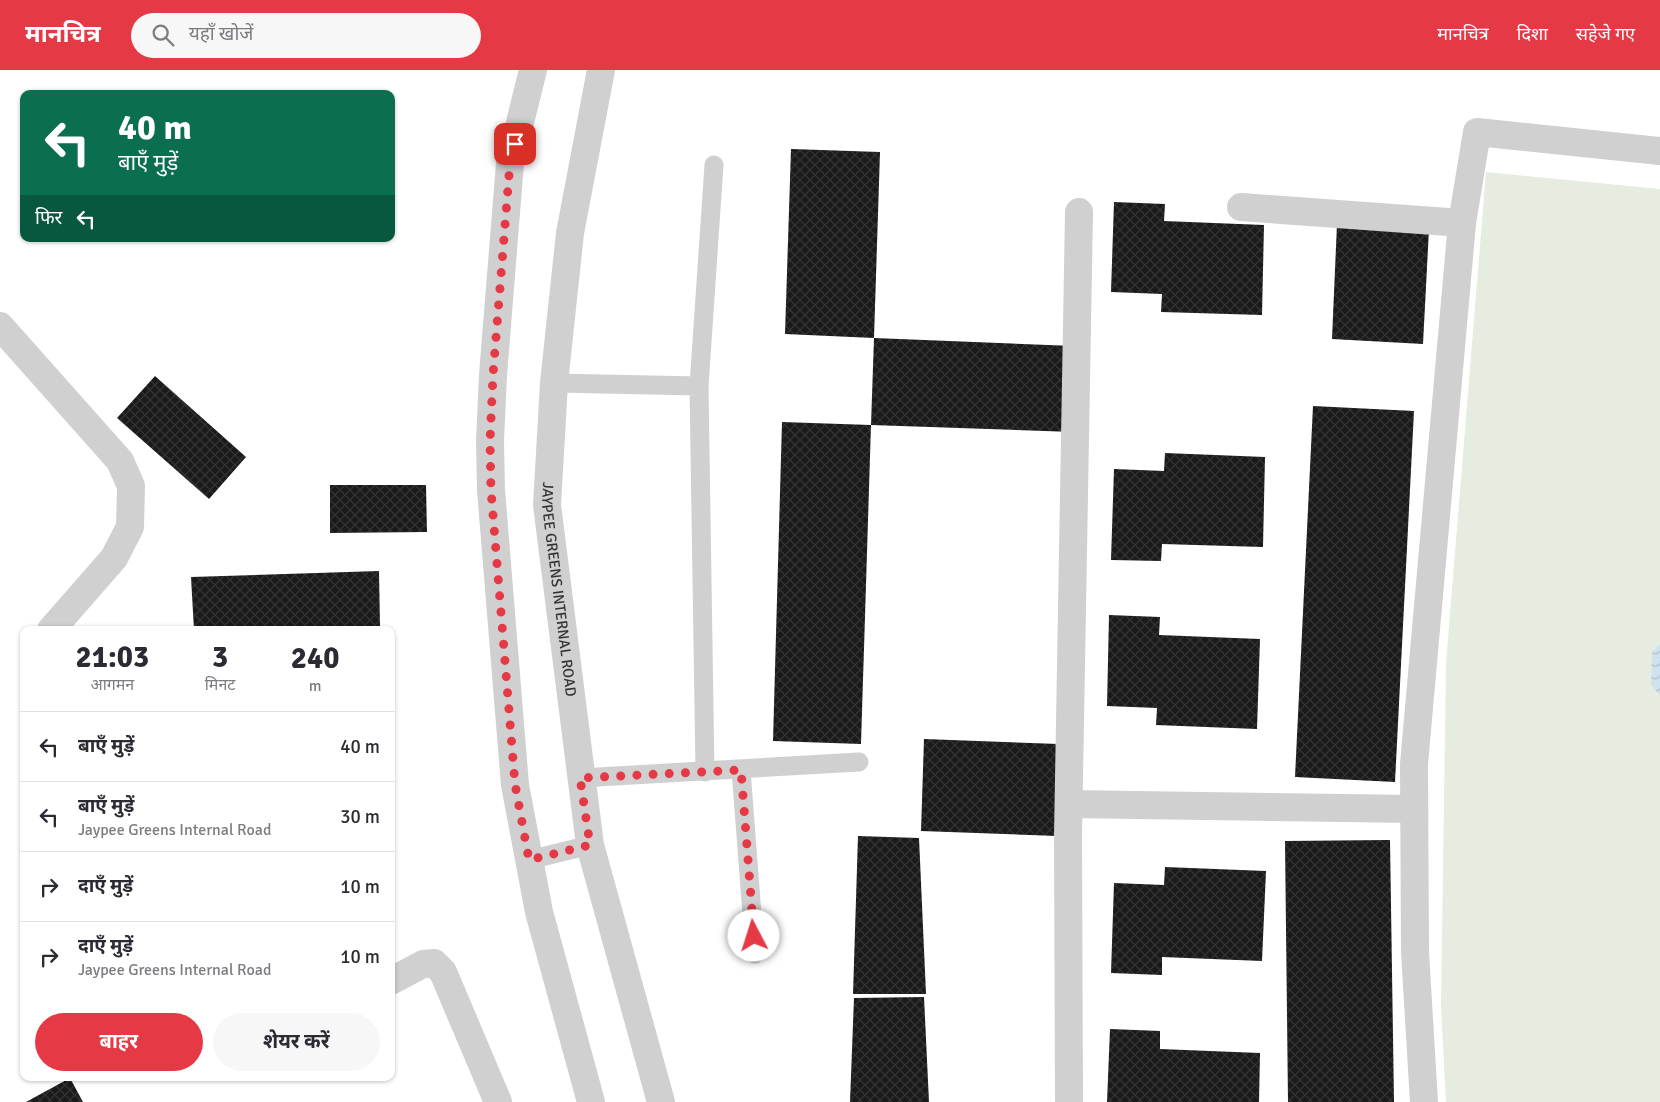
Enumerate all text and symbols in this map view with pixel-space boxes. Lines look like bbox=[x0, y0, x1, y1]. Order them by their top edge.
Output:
search box bbox=[131, 13, 481, 58]
text: मानचित्र bbox=[25, 19, 101, 49]
icon: search bbox=[149, 21, 177, 49]
text: यहाँ खोजें bbox=[189, 22, 253, 46]
text: मानचित्र bbox=[1437, 23, 1489, 45]
text: दिशा bbox=[1517, 23, 1548, 45]
text: सहेजे गए bbox=[1576, 23, 1635, 45]
text: 40 m bbox=[118, 106, 192, 149]
icon: left bbox=[35, 110, 100, 175]
pin bbox=[494, 123, 536, 165]
icon: arrive bbox=[501, 130, 529, 158]
text: बाएँ मुड़ें bbox=[118, 149, 178, 176]
icon: left bbox=[72, 205, 100, 233]
text: फिर bbox=[35, 206, 62, 230]
street label: JAYPEE GREENS INTERNAL ROAD bbox=[538, 482, 580, 698]
text: 21:03 bbox=[76, 639, 149, 676]
text: 3 bbox=[212, 639, 228, 676]
text: 240 bbox=[291, 640, 339, 677]
text: आगमन bbox=[90, 675, 134, 695]
text: मिनट bbox=[205, 675, 235, 695]
text: m bbox=[309, 676, 322, 696]
icon: left bbox=[35, 733, 63, 761]
text: बाएँ मुड़ें bbox=[78, 734, 134, 758]
text: 40 m bbox=[340, 735, 380, 759]
text: बाएँ मुड़ें bbox=[78, 794, 134, 818]
icon: left bbox=[35, 803, 63, 831]
text: 30 m bbox=[340, 805, 380, 829]
text: Jaypee Greens Internal Road bbox=[78, 820, 271, 840]
icon: right bbox=[35, 873, 63, 901]
text: दाएँ मुड़ें bbox=[78, 874, 133, 898]
text: 10 m bbox=[340, 875, 380, 899]
position arrow bbox=[727, 909, 779, 961]
text: दाएँ मुड़ें bbox=[78, 934, 133, 958]
icon: right bbox=[35, 943, 63, 971]
text: 10 m bbox=[340, 945, 380, 969]
text: Jaypee Greens Internal Road bbox=[78, 960, 271, 980]
button: बाहर bbox=[35, 1013, 203, 1071]
button: शेयर करें bbox=[213, 1013, 380, 1071]

